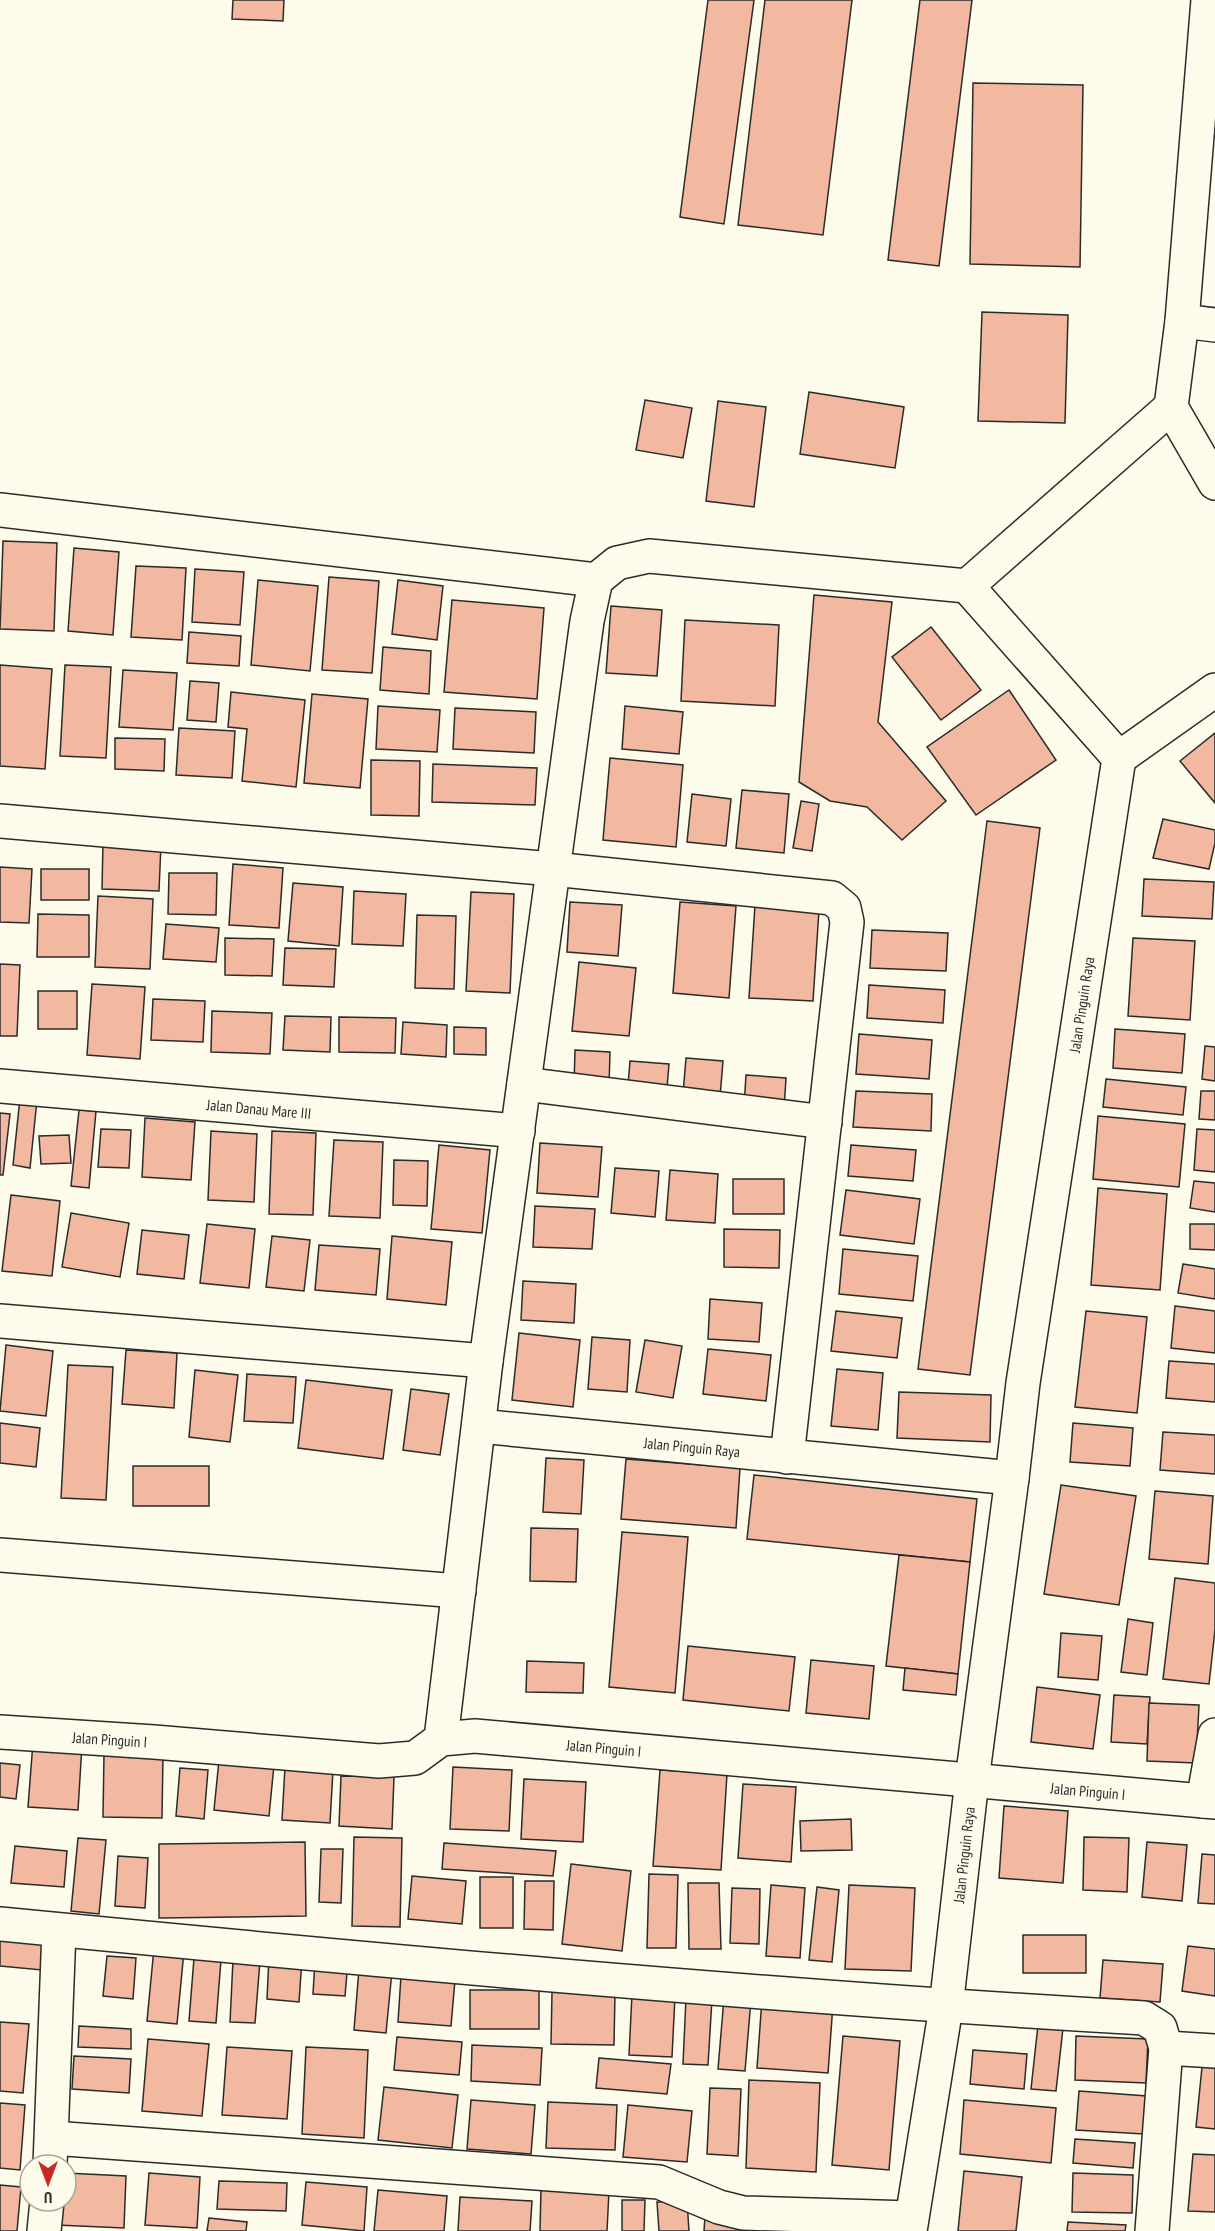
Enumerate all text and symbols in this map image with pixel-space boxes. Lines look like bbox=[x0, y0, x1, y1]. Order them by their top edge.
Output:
street label: Jalan Pinguin Raya bbox=[1064, 955, 1098, 1055]
street label: Jalan Danau Mare III bbox=[205, 1094, 312, 1122]
street label: Jalan Pinguin Raya bbox=[642, 1433, 741, 1461]
street label: Jalan Pinguin I bbox=[71, 1727, 148, 1751]
street label: Jalan Pinguin I bbox=[565, 1735, 642, 1760]
street label: Jalan Pinguin I bbox=[1049, 1778, 1126, 1803]
street label: Jalan Pinguin Raya bbox=[948, 1806, 978, 1905]
north arrow bbox=[18, 2153, 78, 2213]
text: U bbox=[44, 2188, 52, 2208]

